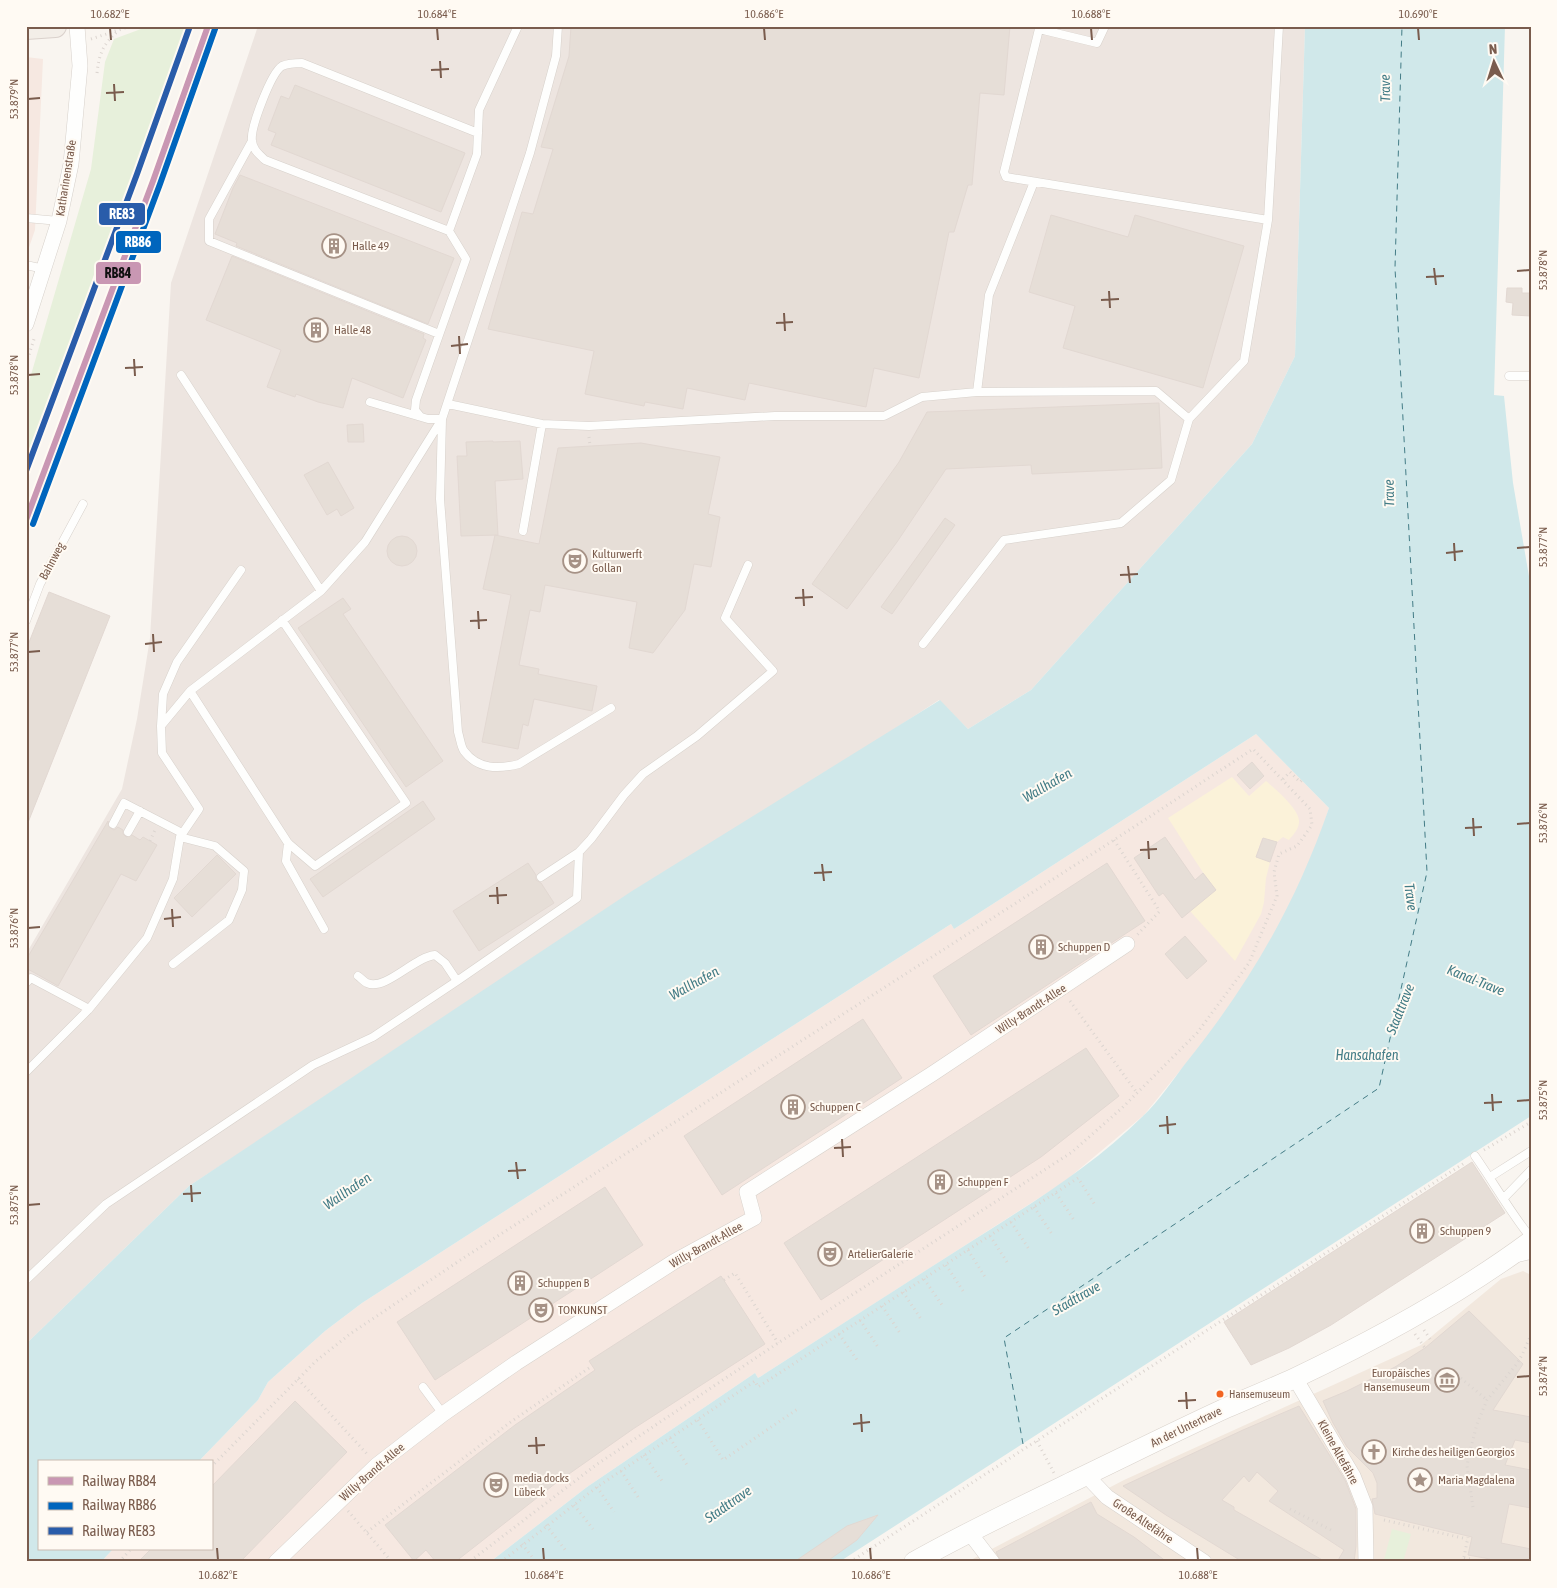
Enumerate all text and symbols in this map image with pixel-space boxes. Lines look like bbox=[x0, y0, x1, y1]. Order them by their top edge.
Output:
text: 10.682°E bbox=[91, 7, 129, 21]
text: 10.684°E bbox=[418, 7, 456, 21]
text: 10.686°E bbox=[745, 7, 783, 21]
text: 10.688°E bbox=[1072, 7, 1110, 21]
text: 10.690°E bbox=[1399, 7, 1437, 21]
north arrow bbox=[1470, 38, 1520, 88]
text: N bbox=[1488, 41, 1498, 57]
water label: Trave bbox=[1377, 74, 1393, 102]
text: 53.879°N bbox=[7, 79, 21, 119]
street label: Katharinenstraße bbox=[53, 139, 79, 217]
line badge: RE83 bbox=[98, 202, 146, 226]
text: RE83 bbox=[109, 206, 135, 222]
line badge: RB86 bbox=[115, 230, 162, 254]
building icon: Halle 49 bbox=[321, 233, 347, 259]
text: RB86 bbox=[125, 234, 152, 250]
place label: Halle 49 bbox=[352, 239, 390, 253]
text: 53.878°N bbox=[1536, 250, 1550, 290]
line badge: RB84 bbox=[95, 261, 142, 285]
text: RB84 bbox=[105, 265, 132, 281]
building icon: Halle 48 bbox=[303, 317, 329, 343]
place label: Halle 48 bbox=[334, 323, 372, 337]
text: 53.878°N bbox=[7, 355, 21, 395]
water label: Trave bbox=[1381, 479, 1397, 507]
text: 53.877°N bbox=[1536, 527, 1550, 567]
street label: Bahnweg bbox=[36, 539, 68, 582]
place label: Kulturwerft Gollan bbox=[592, 547, 643, 575]
theatre icon: Kulturwerft Gollan bbox=[562, 548, 588, 574]
text: 53.877°N bbox=[7, 632, 21, 672]
water label: Wallhafen bbox=[1020, 764, 1075, 805]
text: 53.876°N bbox=[1536, 803, 1550, 843]
water label: Trave bbox=[1401, 882, 1421, 912]
text: 53.876°N bbox=[7, 908, 21, 948]
building icon: Schuppen D bbox=[1028, 934, 1054, 960]
place label: Schuppen D bbox=[1058, 940, 1110, 954]
water label: Kanal-Trave bbox=[1445, 961, 1507, 999]
water label: Wallhafen bbox=[667, 963, 722, 1003]
street label: Willy-Brandt-Allee bbox=[993, 981, 1069, 1037]
water label: Stadttrave bbox=[1382, 981, 1417, 1038]
water label: Hansahafen bbox=[1335, 1047, 1399, 1063]
text: 53.875°N bbox=[1536, 1080, 1550, 1120]
building icon: Schuppen C bbox=[780, 1094, 806, 1120]
place label: Schuppen C bbox=[810, 1100, 861, 1114]
water label: Wallhafen bbox=[320, 1169, 374, 1213]
building icon: Schuppen F bbox=[927, 1169, 953, 1195]
place label: Schuppen F bbox=[958, 1175, 1008, 1189]
text: 53.875°N bbox=[7, 1185, 21, 1225]
building icon: Schuppen 9 bbox=[1409, 1218, 1435, 1244]
street label: Willy-Brandt-Allee bbox=[667, 1219, 745, 1271]
place label: Schuppen 9 bbox=[1440, 1224, 1491, 1238]
theatre icon: ArtelierGalerie bbox=[817, 1241, 843, 1267]
place label: ArtelierGalerie bbox=[848, 1247, 913, 1261]
building icon: Schuppen B bbox=[507, 1270, 533, 1296]
place label: Schuppen B bbox=[538, 1276, 589, 1290]
water label: Stadttrave bbox=[1048, 1278, 1103, 1319]
theatre icon: TONKUNST bbox=[528, 1297, 554, 1323]
place label: TONKUNST bbox=[558, 1303, 608, 1317]
text: 53.874°N bbox=[1536, 1356, 1550, 1396]
place label: Europäisches Hansemuseum bbox=[1363, 1366, 1430, 1394]
museum icon: Europäisches Hansemuseum bbox=[1434, 1367, 1460, 1393]
place label: Hansemuseum bbox=[1229, 1388, 1290, 1400]
marker: Hansemuseum bbox=[1215, 1389, 1225, 1399]
street label: An der Untertrave bbox=[1148, 1404, 1224, 1450]
street label: Kleine Altefähre bbox=[1315, 1417, 1361, 1487]
church icon: Kirche des heiligen Georgios bbox=[1361, 1439, 1387, 1465]
street label: Willy-Brandt-Allee bbox=[337, 1440, 407, 1504]
place label: Kirche des heiligen Georgios bbox=[1392, 1445, 1515, 1459]
legend bbox=[38, 1460, 212, 1550]
place icon: Maria Magdalena bbox=[1407, 1467, 1433, 1493]
place label: media docks Lübeck bbox=[514, 1471, 569, 1499]
text: Railway RB84 bbox=[82, 1472, 156, 1489]
theatre icon: media docks Lübeck bbox=[483, 1472, 509, 1498]
place label: Maria Magdalena bbox=[1438, 1473, 1515, 1487]
water label: Stadttrave bbox=[701, 1482, 754, 1526]
text: Railway RB86 bbox=[82, 1496, 156, 1513]
street label: Große Altefähre bbox=[1110, 1496, 1176, 1546]
text: Railway RE83 bbox=[82, 1522, 156, 1539]
text: 10.682°E bbox=[199, 1568, 237, 1582]
text: 10.684°E bbox=[525, 1568, 563, 1582]
text: 10.686°E bbox=[852, 1568, 890, 1582]
text: 10.688°E bbox=[1179, 1568, 1217, 1582]

